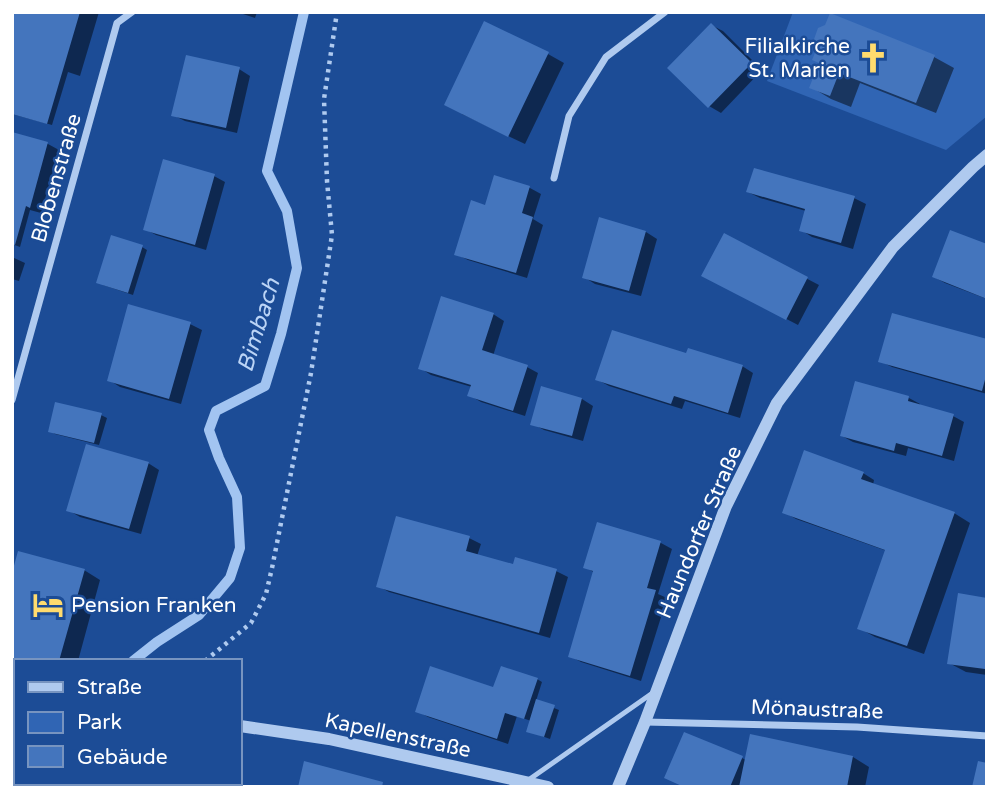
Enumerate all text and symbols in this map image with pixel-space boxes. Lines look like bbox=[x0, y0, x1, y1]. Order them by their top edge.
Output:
place label: Filialkirche St. Marien bbox=[744, 34, 850, 83]
church icon: Filialkirche St. Marien bbox=[856, 41, 890, 75]
street label: Blobenstraße bbox=[26, 111, 87, 245]
water label: Bimbach bbox=[231, 274, 287, 375]
street label: Haundorfer Straße bbox=[652, 442, 747, 622]
hotel icon: Pension Franken bbox=[31, 588, 65, 622]
place label: Pension Franken bbox=[71, 593, 237, 618]
legend bbox=[14, 659, 242, 785]
text: Straße bbox=[77, 675, 142, 700]
street label: Mönaustraße bbox=[750, 695, 884, 724]
street label: Kapellenstraße bbox=[323, 708, 473, 763]
text: Park bbox=[77, 710, 122, 735]
text: Gebäude bbox=[77, 745, 168, 770]

